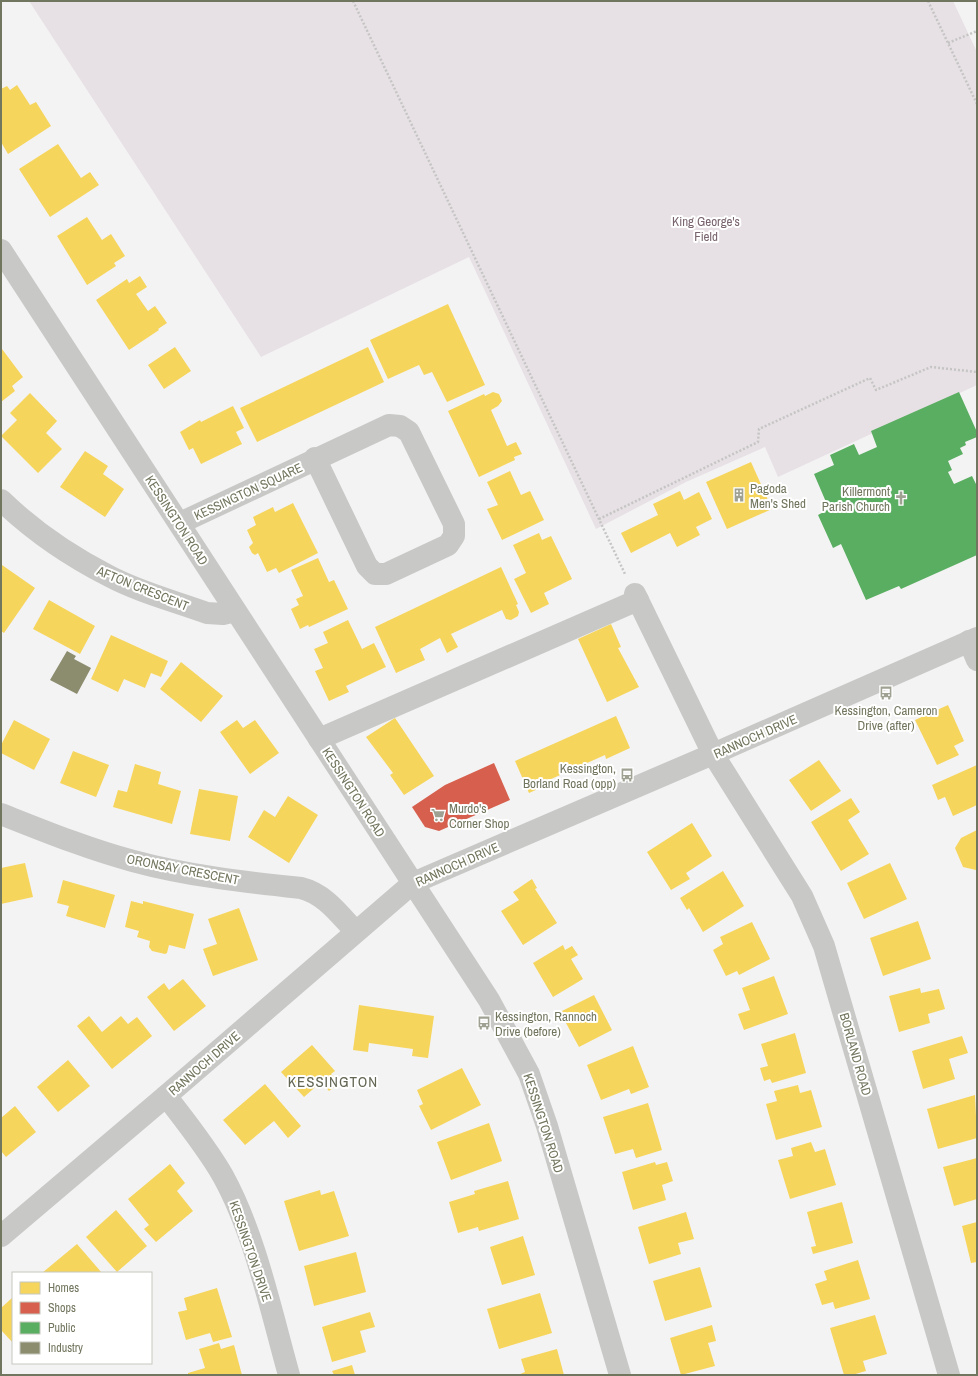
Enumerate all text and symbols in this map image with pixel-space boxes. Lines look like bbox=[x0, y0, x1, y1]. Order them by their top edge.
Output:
park label: King George's Field bbox=[672, 213, 740, 245]
street label: KESSINGTON SQUARE bbox=[191, 459, 305, 524]
street label: KESSINGTON ROAD bbox=[141, 472, 212, 569]
place label: Pagoda Men's Shed bbox=[750, 480, 806, 512]
place label: Killermont Parish Church bbox=[822, 483, 890, 515]
building icon: Pagoda Men's Shed bbox=[731, 487, 747, 503]
church icon: Killermont Parish Church bbox=[893, 490, 909, 506]
street label: AFTON CRESCENT bbox=[93, 562, 192, 615]
bus stop icon: Kessington, Cameron Drive (after) bbox=[878, 685, 894, 701]
place label: Kessington, Cameron Drive (after) bbox=[834, 702, 938, 734]
street label: RANNOCH DRIVE bbox=[711, 711, 800, 762]
street label: KESSINGTON ROAD bbox=[318, 744, 389, 841]
place label: Kessington, Borland Road (opp) bbox=[523, 760, 616, 792]
bus stop icon: Kessington, Borland Road (opp) bbox=[619, 767, 635, 783]
place label: Murdo's Corner Shop bbox=[449, 800, 510, 832]
supermarket icon: Murdo's Corner Shop bbox=[430, 807, 446, 823]
street label: RANNOCH DRIVE bbox=[413, 839, 502, 890]
street label: ORONSAY CRESCENT bbox=[125, 850, 241, 889]
place label: Kessington, Rannoch Drive (before) bbox=[495, 1008, 597, 1040]
street label: BORLAND ROAD bbox=[836, 1011, 876, 1098]
bus stop icon: Kessington, Rannoch Drive (before) bbox=[476, 1015, 492, 1031]
street label: RANNOCH DRIVE bbox=[165, 1028, 244, 1099]
district label: KESSINGTON bbox=[288, 1071, 378, 1092]
street label: KESSINGTON ROAD bbox=[519, 1071, 568, 1175]
street label: KESSINGTON DRIVE bbox=[225, 1199, 276, 1304]
legend bbox=[12, 1272, 152, 1364]
text: Homes bbox=[48, 1280, 79, 1296]
text: Shops bbox=[48, 1300, 76, 1316]
text: Public bbox=[48, 1320, 75, 1336]
text: Industry bbox=[48, 1340, 83, 1356]

